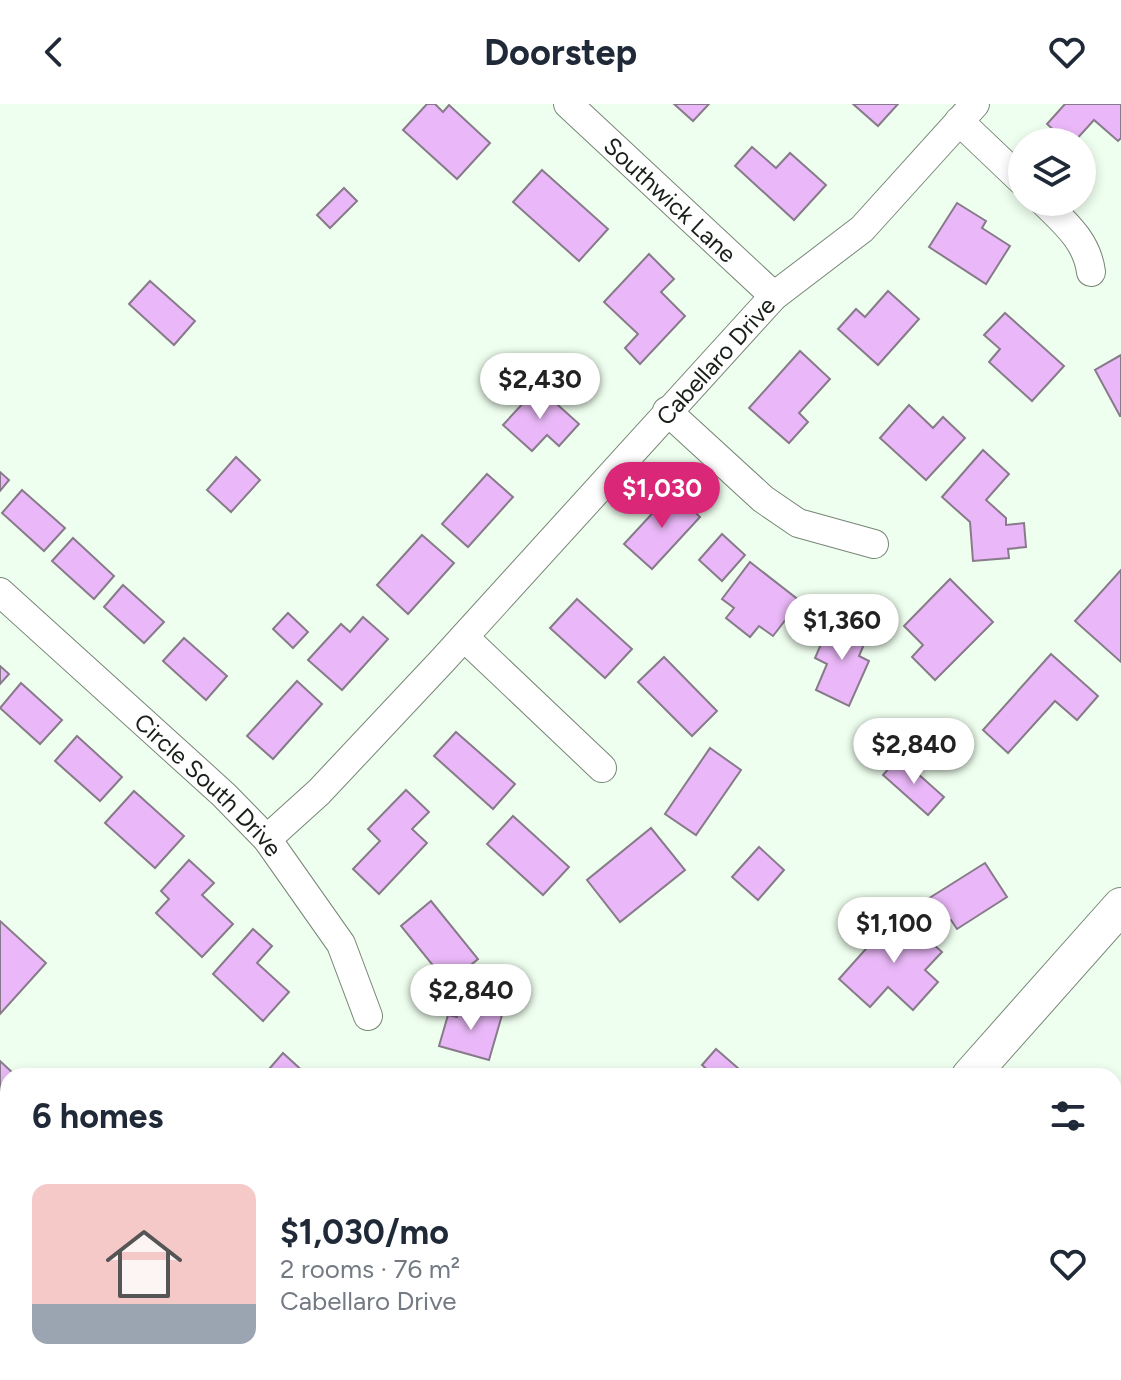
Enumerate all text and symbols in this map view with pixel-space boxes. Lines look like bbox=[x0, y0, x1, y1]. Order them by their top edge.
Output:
icon: back bbox=[32, 30, 76, 74]
icon: heart bbox=[1045, 30, 1089, 74]
text: Doorstep bbox=[484, 31, 637, 74]
map controls bbox=[1008, 128, 1096, 216]
button: layers bbox=[1008, 128, 1096, 216]
street label: Southwick Lane bbox=[598, 131, 743, 268]
street label: Cabellaro Drive bbox=[650, 290, 781, 431]
pin: $2,430 bbox=[475, 353, 605, 421]
text: $2,430 bbox=[498, 363, 582, 395]
pin: $1,030 bbox=[597, 462, 727, 530]
text: $1,030 bbox=[622, 472, 702, 504]
pin: $1,360 bbox=[777, 594, 907, 662]
text: $1,360 bbox=[803, 604, 881, 636]
street label: Circle South Drive bbox=[129, 707, 289, 862]
pin: $2,840 bbox=[849, 718, 979, 786]
text: $2,840 bbox=[871, 728, 957, 760]
pin: $1,100 bbox=[829, 897, 959, 965]
text: $1,100 bbox=[856, 907, 932, 939]
pin: $2,840 bbox=[406, 964, 536, 1032]
text: $2,840 bbox=[428, 974, 514, 1006]
icon: filters bbox=[1046, 1094, 1090, 1138]
text: 6 homes bbox=[32, 1096, 163, 1137]
text: $1,030/mo bbox=[280, 1212, 449, 1253]
icon: home bbox=[96, 1216, 192, 1312]
icon: heart bbox=[1046, 1242, 1090, 1286]
text: 2 rooms · 76 m² bbox=[280, 1253, 460, 1285]
text: Cabellaro Drive bbox=[280, 1285, 457, 1317]

